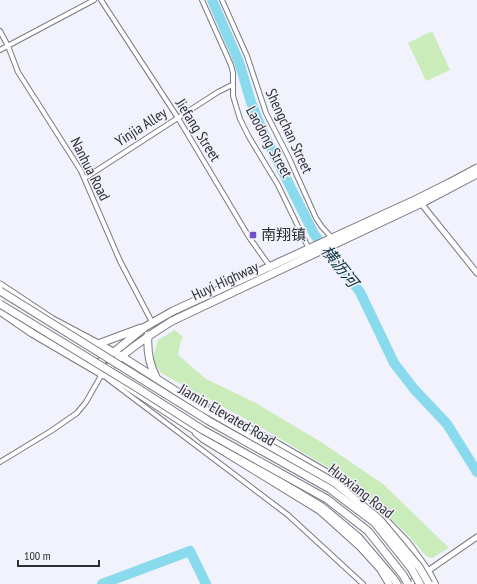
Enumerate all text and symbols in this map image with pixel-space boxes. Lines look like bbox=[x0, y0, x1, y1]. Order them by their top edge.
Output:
street label: Shengchan Street bbox=[262, 86, 317, 176]
street label: Jiefang Street bbox=[171, 94, 225, 165]
street label: Yinjia Alley bbox=[111, 103, 170, 150]
street label: Laodong Street bbox=[242, 103, 297, 181]
street label: Nanhua Road bbox=[66, 134, 114, 204]
place label: 南翔镇 bbox=[261, 225, 306, 244]
marker: 南翔镇 bbox=[248, 230, 258, 240]
water label: 横沥河 bbox=[317, 241, 365, 293]
street label: Huyi Highway bbox=[188, 257, 262, 304]
street label: Jiamin Elevated Road bbox=[175, 379, 279, 450]
street label: Huaxiang Road bbox=[325, 459, 398, 522]
scale bar bbox=[18, 542, 99, 568]
text: 100 m bbox=[24, 548, 51, 563]

